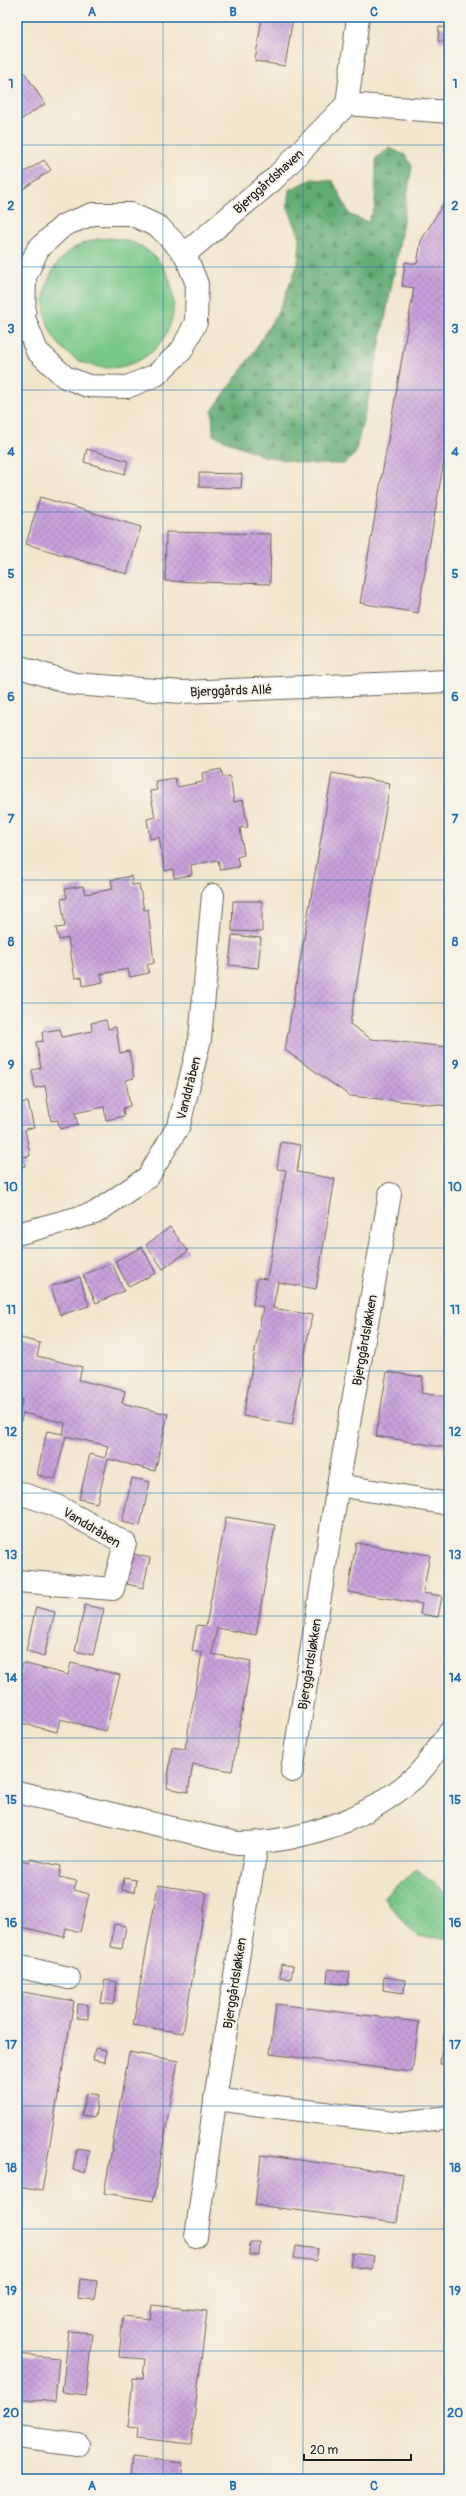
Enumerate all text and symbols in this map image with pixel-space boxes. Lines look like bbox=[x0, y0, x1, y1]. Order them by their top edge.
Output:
text: A bbox=[88, 4, 97, 20]
text: B bbox=[229, 4, 237, 20]
text: C bbox=[370, 4, 378, 20]
text: 1 bbox=[8, 76, 14, 92]
text: 1 bbox=[452, 76, 458, 92]
street label: Bjerggårdshaven bbox=[230, 146, 307, 218]
text: 2 bbox=[7, 198, 15, 214]
text: 2 bbox=[451, 198, 459, 214]
text: 3 bbox=[7, 321, 15, 337]
text: 3 bbox=[451, 321, 459, 337]
text: 4 bbox=[7, 444, 15, 460]
text: 4 bbox=[451, 444, 459, 460]
text: 5 bbox=[7, 566, 15, 582]
text: 5 bbox=[451, 566, 459, 582]
street label: Bjerggårds Allé bbox=[190, 682, 272, 700]
text: 6 bbox=[7, 689, 15, 705]
text: 6 bbox=[451, 689, 459, 705]
text: 7 bbox=[8, 811, 15, 827]
text: 7 bbox=[452, 811, 459, 827]
text: 8 bbox=[8, 934, 15, 950]
text: 8 bbox=[452, 934, 459, 950]
street label: Vanddråben bbox=[173, 1055, 205, 1122]
text: 9 bbox=[8, 1057, 15, 1073]
text: 9 bbox=[452, 1057, 459, 1073]
text: 10 bbox=[4, 1179, 18, 1195]
text: 10 bbox=[448, 1179, 462, 1195]
street label: Bjerggårdsløkken bbox=[349, 1293, 381, 1387]
text: 11 bbox=[6, 1302, 16, 1318]
text: 11 bbox=[450, 1302, 460, 1318]
text: 12 bbox=[5, 1424, 17, 1440]
text: 12 bbox=[449, 1424, 461, 1440]
street label: Vanddråben bbox=[60, 1504, 123, 1551]
text: 13 bbox=[5, 1547, 17, 1563]
text: 13 bbox=[449, 1547, 461, 1563]
street label: Bjerggårdsløkken bbox=[295, 1617, 325, 1711]
text: 14 bbox=[5, 1670, 18, 1686]
text: 14 bbox=[449, 1670, 462, 1686]
text: 15 bbox=[5, 1792, 17, 1808]
text: 15 bbox=[449, 1792, 461, 1808]
text: 16 bbox=[5, 1915, 18, 1931]
text: 16 bbox=[449, 1915, 462, 1931]
street label: Bjerggårdsløkken bbox=[220, 1936, 250, 2030]
text: 17 bbox=[5, 2037, 17, 2053]
text: 17 bbox=[449, 2037, 461, 2053]
text: 18 bbox=[5, 2160, 17, 2176]
text: 18 bbox=[449, 2160, 461, 2176]
text: 19 bbox=[5, 2283, 17, 2299]
text: 19 bbox=[449, 2283, 461, 2299]
text: 20 bbox=[3, 2405, 19, 2421]
text: 20 bbox=[447, 2405, 463, 2421]
scale bar bbox=[304, 2436, 411, 2462]
text: 20 m bbox=[310, 2443, 339, 2458]
text: A bbox=[88, 2478, 97, 2494]
text: B bbox=[229, 2478, 237, 2494]
text: C bbox=[370, 2478, 378, 2494]

